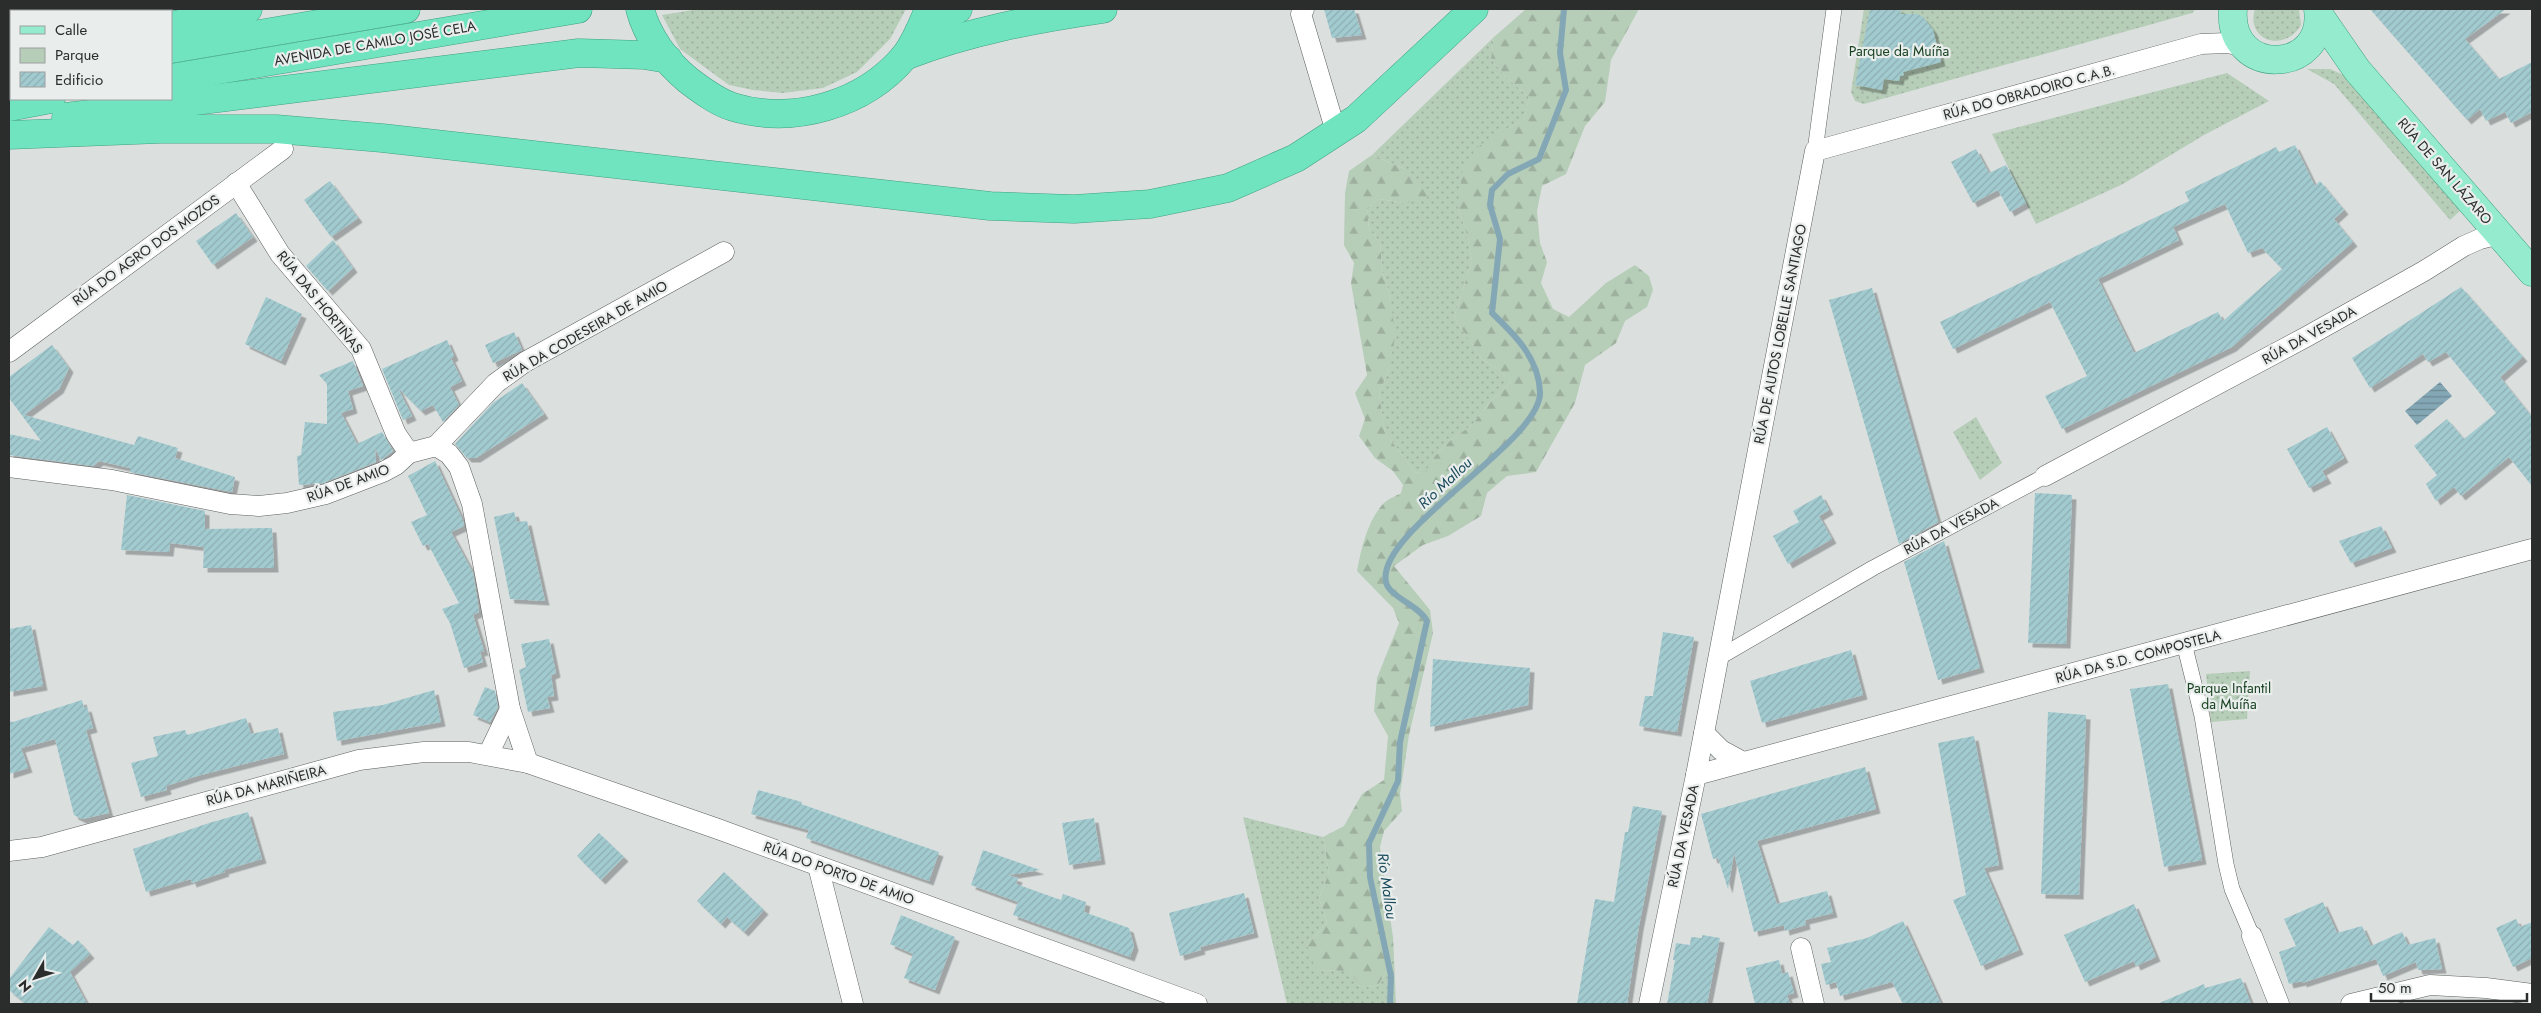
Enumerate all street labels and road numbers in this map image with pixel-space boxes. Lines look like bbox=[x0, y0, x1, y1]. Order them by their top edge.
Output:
street label: AVENIDA DE CAMILO JOSÉ CELA bbox=[272, 15, 478, 71]
street label: RÚA DO OBRADOIRO C.A.B. bbox=[1941, 59, 2117, 125]
street label: RÚA DE SAN LÁZARO bbox=[2393, 113, 2497, 229]
street label: RÚA DO AGRO DOS MOZOS bbox=[68, 189, 224, 310]
street label: RÚA DE AUTOS LOBELLE SANTIAGO bbox=[1749, 222, 1811, 446]
street label: RÚA DAS HORTIÑAS bbox=[272, 246, 368, 358]
street label: RÚA DA CODESEIRA DE AMIO bbox=[499, 276, 671, 386]
street label: RÚA DA VESADA bbox=[2258, 300, 2360, 369]
street label: RÚA DE AMIO bbox=[304, 459, 392, 507]
street label: RÚA DA VESADA bbox=[1900, 492, 2003, 559]
street label: RÚA DA S.D. COMPOSTELA bbox=[2053, 624, 2224, 688]
street label: RÚA DA MARIÑEIRA bbox=[204, 759, 329, 811]
street label: RÚA DA VESADA bbox=[1662, 782, 1704, 889]
street label: RÚA DO PORTO DE AMIO bbox=[761, 836, 917, 910]

